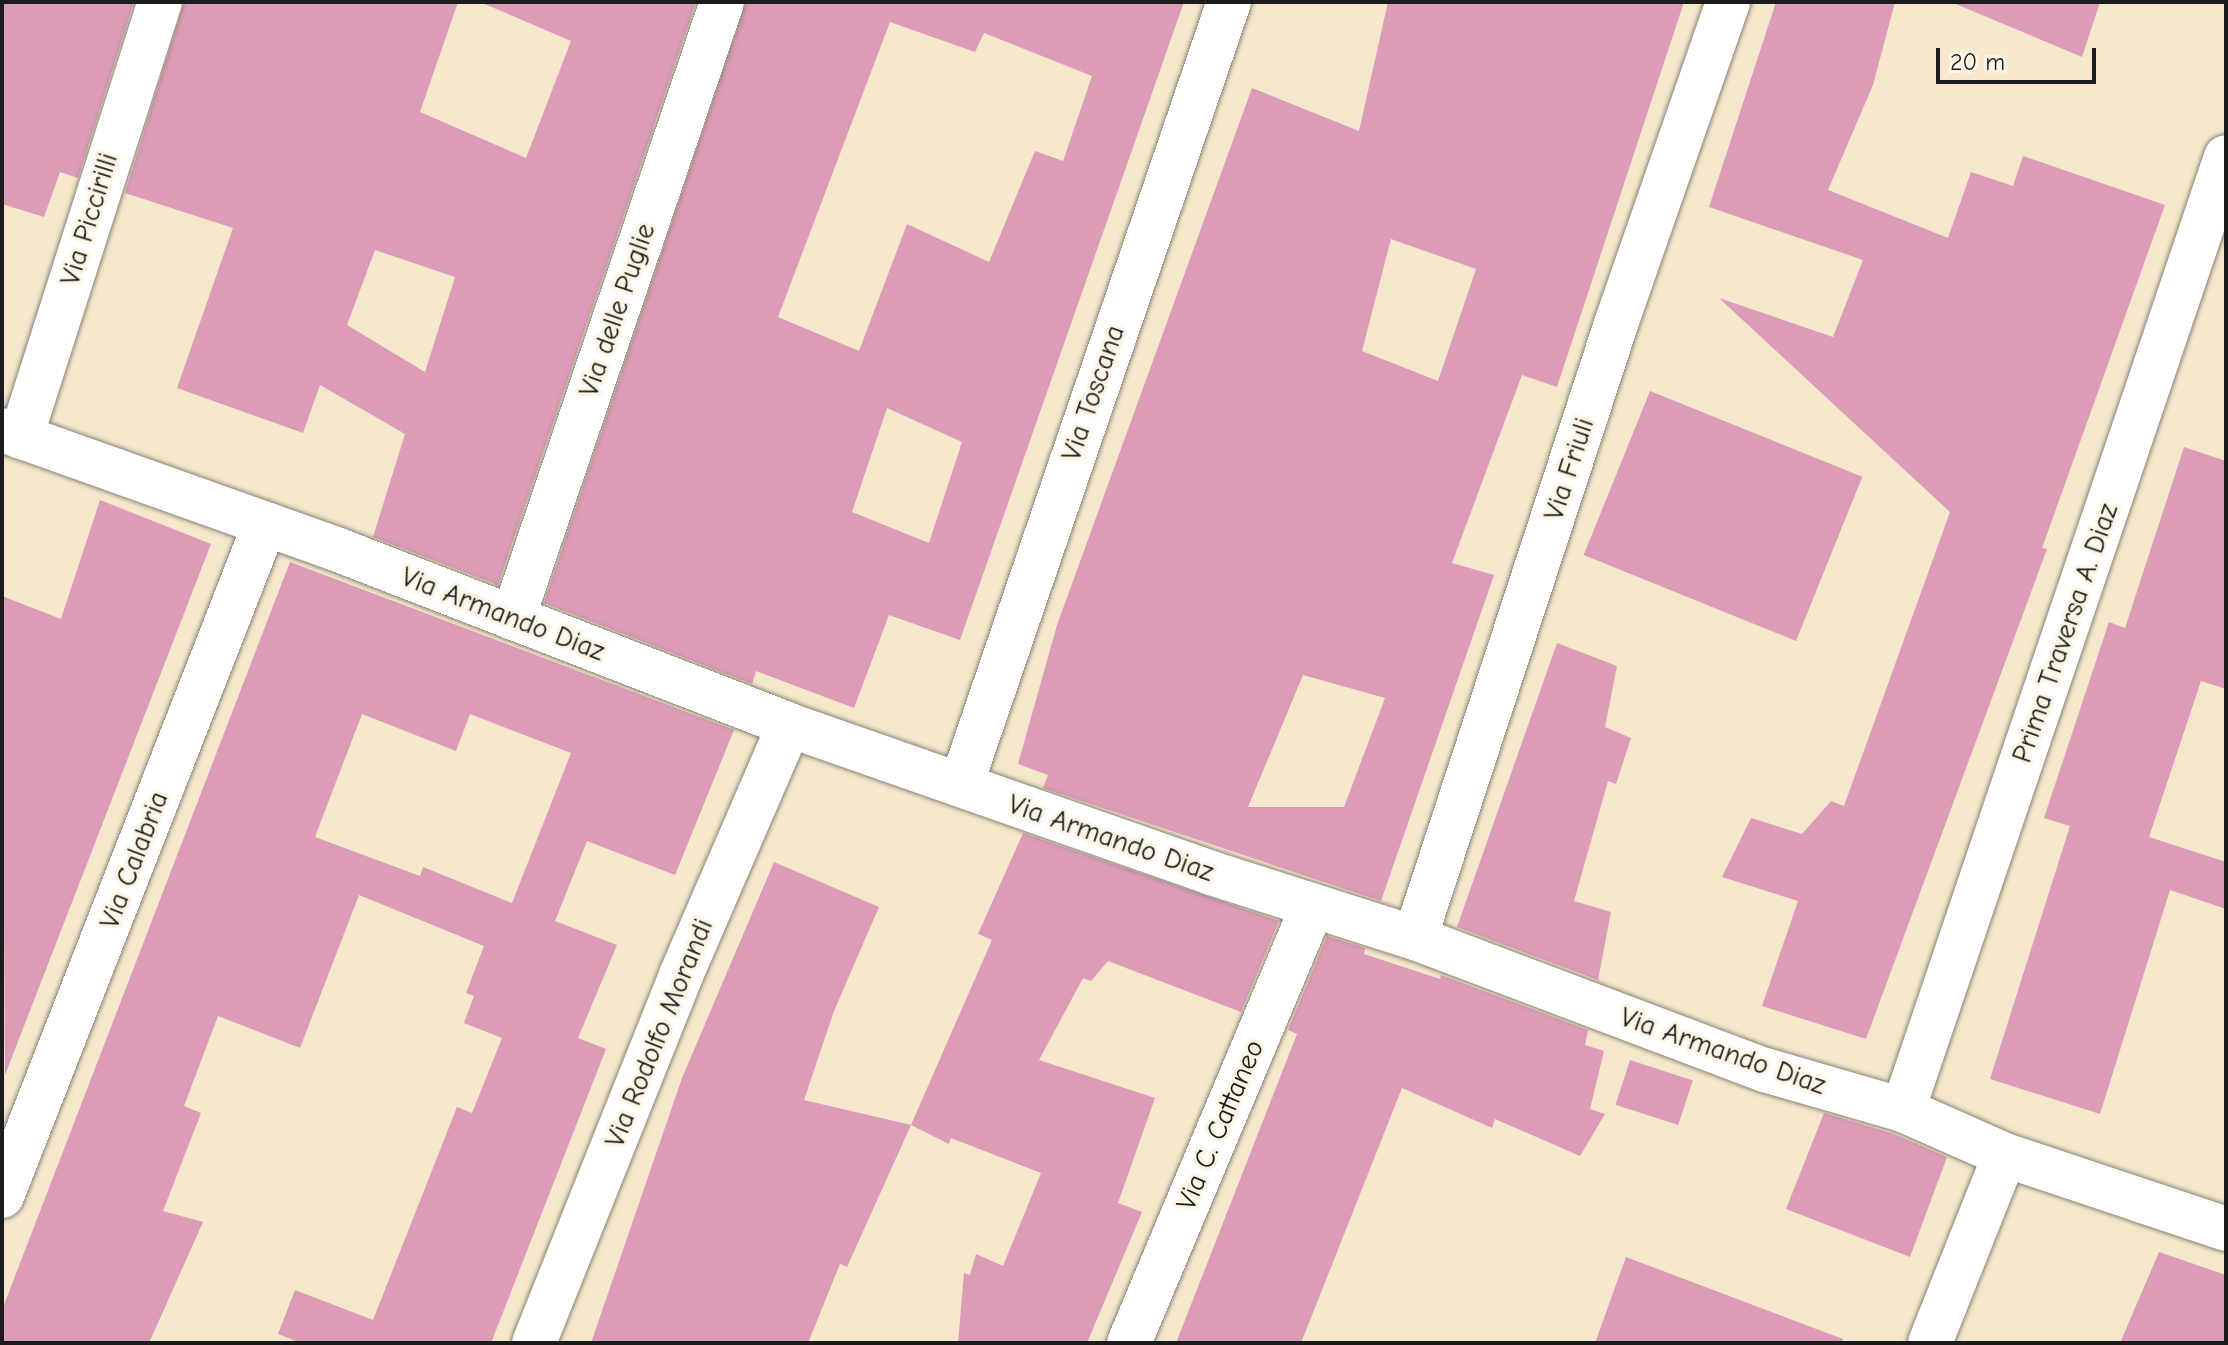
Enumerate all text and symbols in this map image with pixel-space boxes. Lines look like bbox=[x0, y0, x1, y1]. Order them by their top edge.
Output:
scale bar bbox=[1940, 32, 2100, 82]
text: 20 m bbox=[1950, 48, 2005, 76]
street label: Via Piccirilli bbox=[53, 149, 125, 289]
street label: Via delle Puglie bbox=[572, 219, 662, 401]
street label: Via Toscana bbox=[1054, 321, 1132, 465]
street label: Via Friuli bbox=[1537, 414, 1601, 524]
street label: Prima Traversa A. Diaz bbox=[2005, 499, 2125, 767]
street label: Via Armando Diaz bbox=[397, 560, 609, 668]
street label: Via Calabria bbox=[92, 787, 176, 933]
street label: Via Armando Diaz bbox=[1004, 787, 1218, 889]
street label: Via Rodolfo Morandi bbox=[598, 914, 720, 1152]
street label: Via Armando Diaz bbox=[1616, 1000, 1830, 1102]
street label: Via C. Cattaneo bbox=[1169, 1035, 1271, 1215]

